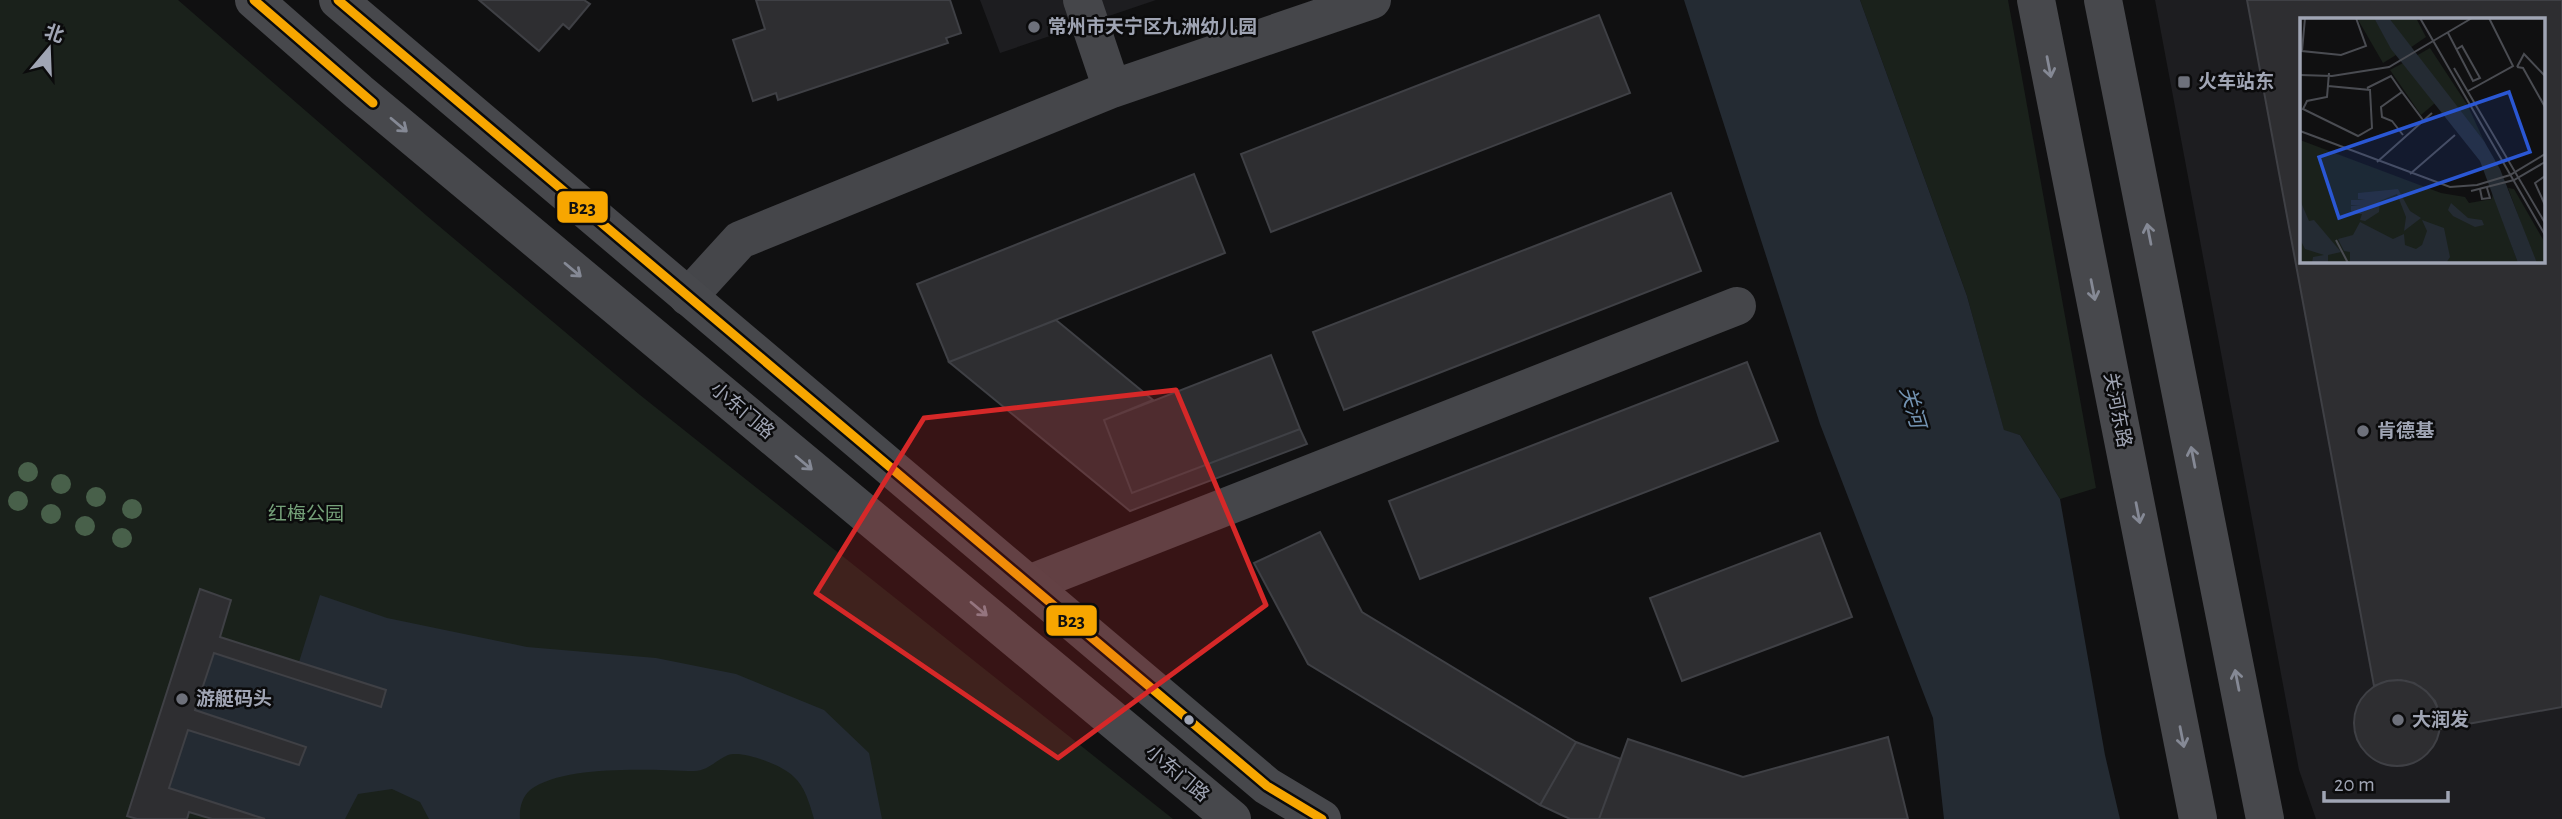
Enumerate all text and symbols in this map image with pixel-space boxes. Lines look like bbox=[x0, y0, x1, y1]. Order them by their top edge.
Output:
north arrow bbox=[14, 14, 84, 84]
place label: 常州市天宁区九洲幼儿园 bbox=[1048, 16, 1257, 37]
inset map bbox=[2300, 18, 2544, 262]
marker: 常州市天宁区九洲幼儿园 bbox=[1026, 19, 1042, 35]
text: 北 bbox=[42, 21, 66, 46]
one-way arrow bbox=[2043, 55, 2057, 78]
place label: 火车站东 bbox=[2198, 71, 2274, 92]
marker: 火车站东 bbox=[2176, 74, 2192, 90]
one-way arrow bbox=[389, 117, 407, 133]
line badge: B23 bbox=[556, 190, 609, 224]
text: B23 bbox=[568, 199, 596, 218]
one-way arrow bbox=[2142, 223, 2156, 246]
one-way arrow bbox=[564, 263, 582, 278]
one-way arrow bbox=[2087, 278, 2101, 301]
street label: 关河东路 bbox=[2100, 370, 2136, 449]
street label: 小东门路 bbox=[707, 378, 779, 443]
water label: 关河 bbox=[1896, 384, 1930, 434]
place label: 肯德基 bbox=[2377, 420, 2435, 441]
marker: 肯德基 bbox=[2355, 423, 2371, 439]
one-way arrow bbox=[2186, 446, 2200, 469]
one-way arrow bbox=[795, 455, 813, 471]
one-way arrow bbox=[2131, 501, 2145, 524]
park label: 红梅公园 bbox=[268, 503, 344, 524]
one-way arrow bbox=[970, 601, 988, 617]
line badge: B23 bbox=[1045, 604, 1098, 637]
text: B23 bbox=[1057, 612, 1085, 631]
one-way arrow bbox=[2230, 669, 2244, 692]
place label: 游艇码头 bbox=[196, 688, 272, 709]
marker: 游艇码头 bbox=[174, 691, 190, 707]
place label: 大润发 bbox=[2412, 709, 2469, 730]
marker: 大润发 bbox=[2390, 712, 2406, 728]
unlabelled marker bbox=[1182, 713, 1196, 727]
one-way arrow bbox=[2175, 725, 2189, 748]
street label: 小东门路 bbox=[1142, 741, 1214, 806]
scale bar bbox=[2324, 760, 2448, 804]
text: 20 m bbox=[2334, 774, 2375, 795]

